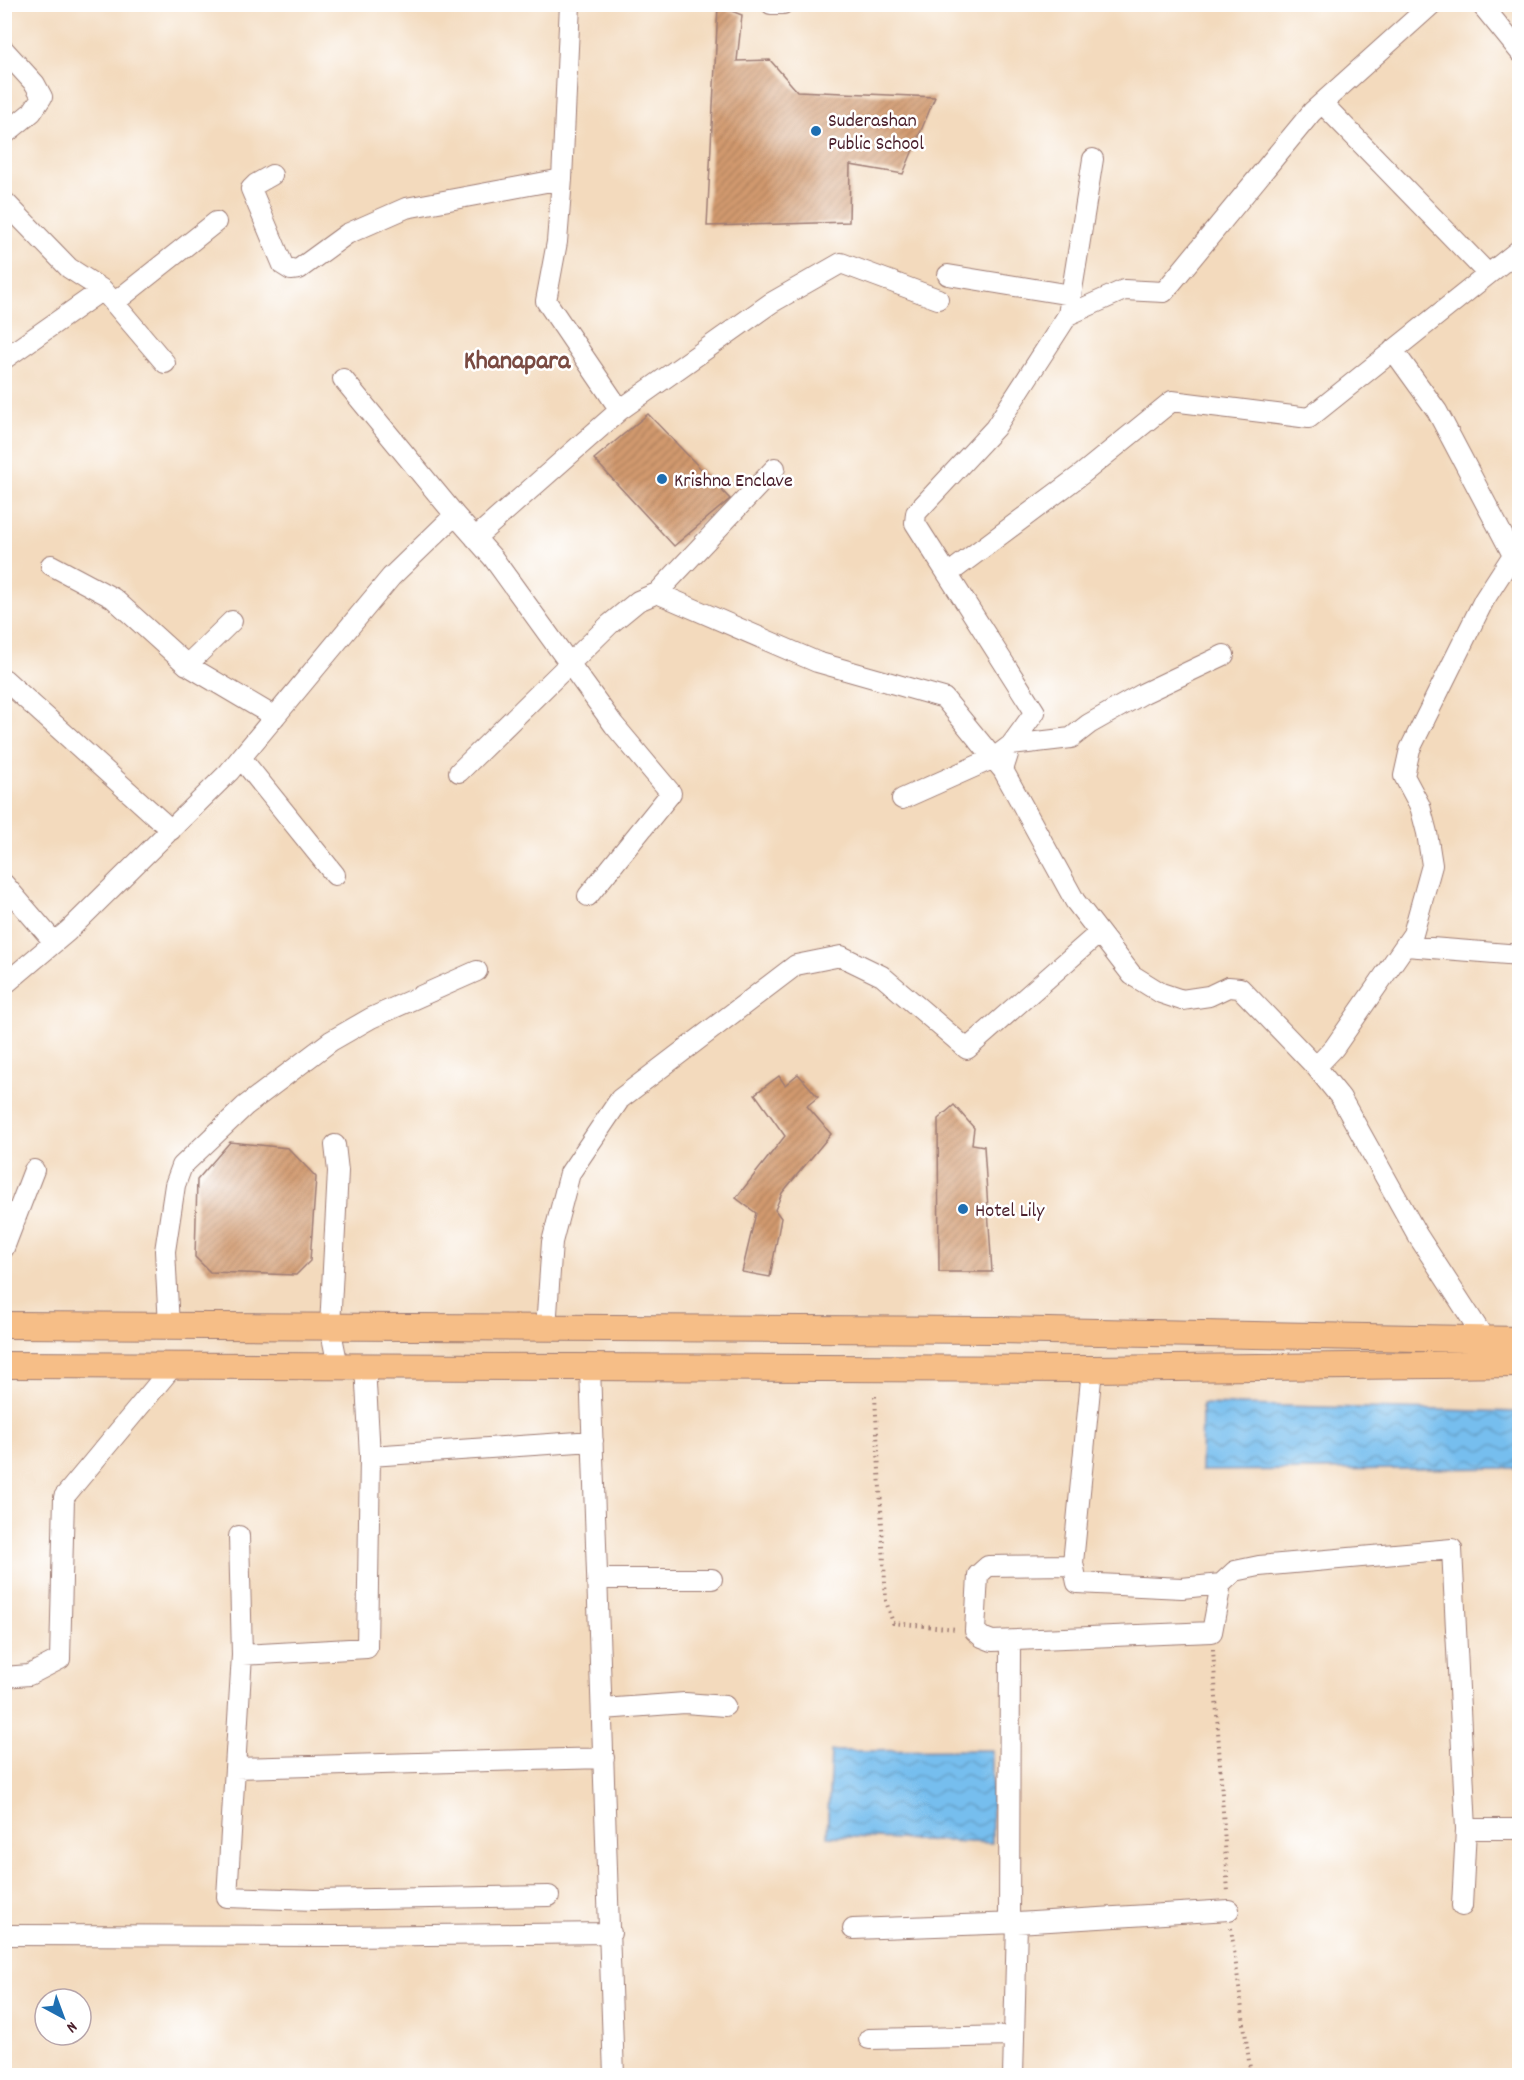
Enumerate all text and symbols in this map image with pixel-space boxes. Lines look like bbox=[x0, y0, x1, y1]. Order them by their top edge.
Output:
place label: Suderashan Public School bbox=[828, 108, 924, 159]
marker: Suderashan Public School bbox=[809, 124, 823, 138]
district label: Khanapara bbox=[464, 344, 571, 381]
place label: Krishna Enclave bbox=[674, 468, 793, 496]
marker: Krishna Enclave bbox=[655, 472, 669, 486]
place label: Hotel Lily bbox=[975, 1198, 1045, 1226]
marker: Hotel Lily bbox=[956, 1202, 970, 1216]
north arrow bbox=[33, 1987, 93, 2047]
text: N bbox=[61, 2015, 82, 2038]

